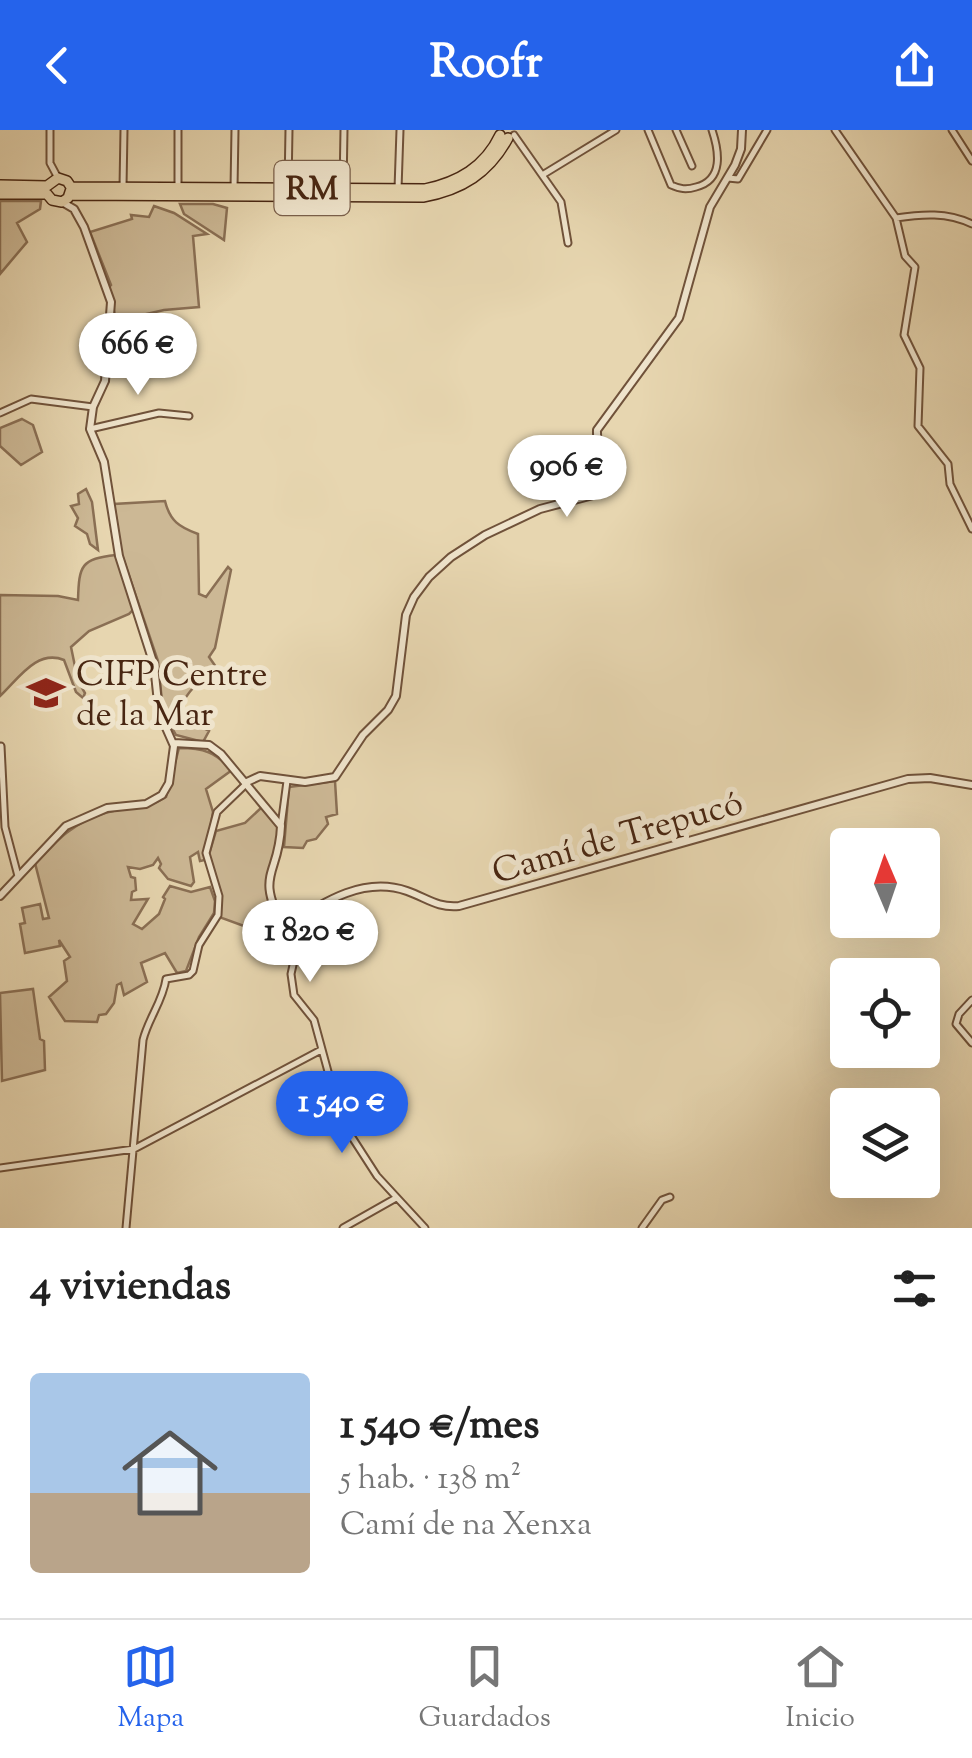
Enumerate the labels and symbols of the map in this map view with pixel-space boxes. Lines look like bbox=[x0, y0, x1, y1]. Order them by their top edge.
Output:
road number: RM bbox=[274, 161, 350, 215]
pin: 666 € bbox=[68, 313, 208, 398]
pin: 906 € bbox=[497, 435, 637, 520]
place label: CIFP Centre de la Mar bbox=[76, 651, 268, 742]
school or university icon: CIFP Centre de la Mar bbox=[25, 672, 67, 714]
street label: Camí de Trepucó bbox=[487, 779, 749, 900]
north arrow bbox=[830, 828, 940, 938]
pin: 1 820 € bbox=[218, 900, 402, 985]
pin: 1 540 € bbox=[250, 1071, 434, 1156]

